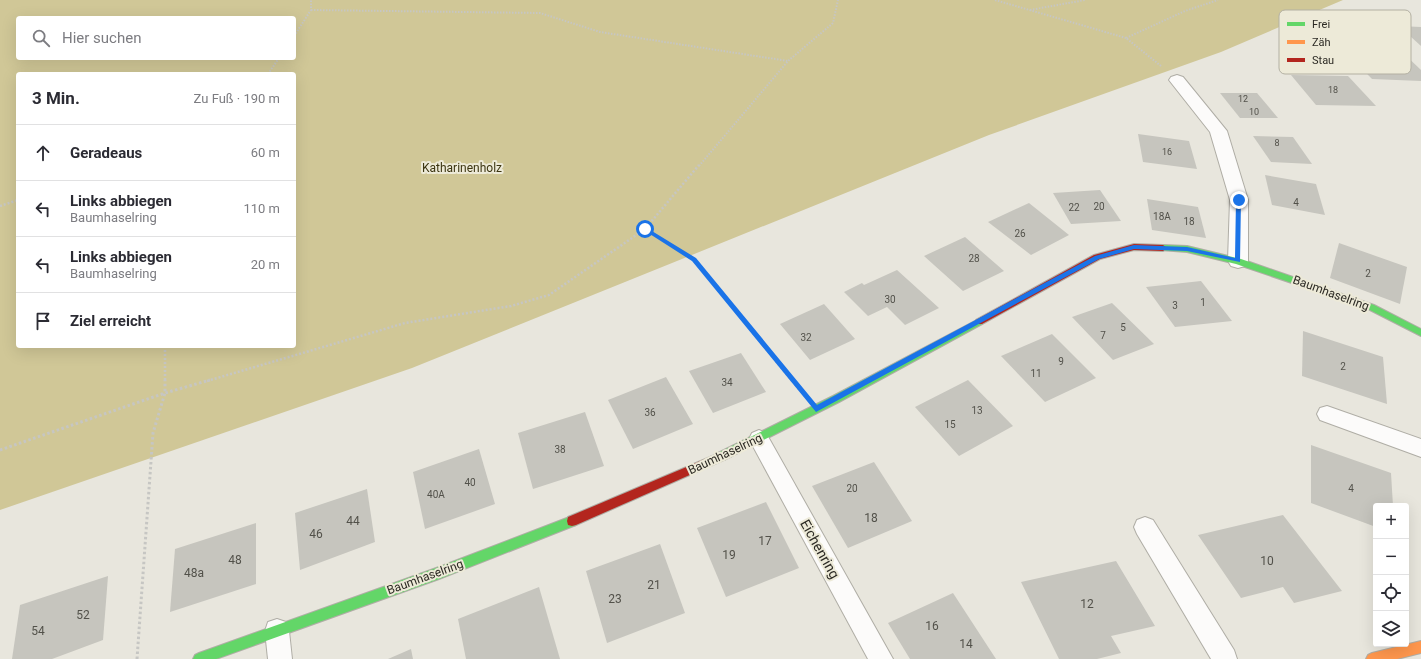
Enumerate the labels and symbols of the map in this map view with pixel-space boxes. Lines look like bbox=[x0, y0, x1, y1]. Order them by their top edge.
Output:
legend bbox=[1279, 10, 1411, 74]
text: Frei bbox=[1312, 18, 1330, 31]
text: Zäh bbox=[1312, 36, 1331, 49]
text: Stau bbox=[1312, 54, 1334, 67]
house number: 18 bbox=[1328, 85, 1338, 95]
house number: 12 bbox=[1238, 94, 1248, 104]
house number: 10 bbox=[1249, 107, 1259, 117]
house number: 8 bbox=[1274, 138, 1280, 148]
house number: 16 bbox=[1162, 147, 1172, 157]
park label: Katharinenholz bbox=[422, 161, 502, 175]
route end bbox=[1230, 191, 1248, 209]
house number: 4 bbox=[1293, 197, 1299, 208]
house number: 20 bbox=[1093, 201, 1105, 212]
house number: 22 bbox=[1068, 202, 1080, 213]
house number: 18A bbox=[1153, 211, 1171, 222]
house number: 18 bbox=[1183, 216, 1195, 227]
route start bbox=[636, 220, 654, 238]
house number: 26 bbox=[1014, 228, 1026, 239]
house number: 28 bbox=[968, 253, 980, 264]
house number: 2 bbox=[1365, 268, 1371, 279]
street label: Baumhaselring bbox=[1291, 273, 1371, 313]
house number: 30 bbox=[884, 294, 896, 305]
house number: 1 bbox=[1200, 297, 1206, 308]
house number: 3 bbox=[1172, 300, 1178, 311]
house number: 5 bbox=[1120, 322, 1126, 333]
house number: 7 bbox=[1100, 330, 1106, 341]
house number: 32 bbox=[800, 332, 812, 343]
house number: 9 bbox=[1058, 356, 1064, 367]
house number: 2 bbox=[1340, 361, 1346, 372]
house number: 11 bbox=[1030, 368, 1042, 379]
house number: 34 bbox=[721, 377, 733, 388]
house number: 13 bbox=[971, 405, 983, 416]
house number: 36 bbox=[644, 407, 656, 418]
house number: 15 bbox=[944, 419, 956, 430]
street label: Baumhaselring bbox=[686, 431, 764, 477]
house number: 38 bbox=[554, 444, 566, 455]
house number: 40 bbox=[464, 477, 476, 488]
house number: 20 bbox=[846, 483, 858, 494]
house number: 4 bbox=[1348, 483, 1354, 494]
house number: 40A bbox=[427, 489, 445, 500]
house number: 18 bbox=[864, 511, 878, 525]
house number: 44 bbox=[346, 514, 360, 528]
street label: Eichenring bbox=[797, 517, 843, 581]
house number: 46 bbox=[309, 527, 323, 541]
house number: 17 bbox=[758, 534, 772, 548]
house number: 19 bbox=[722, 548, 736, 562]
house number: 48 bbox=[228, 553, 242, 567]
house number: 10 bbox=[1260, 554, 1274, 568]
street label: Baumhaselring bbox=[385, 557, 465, 597]
house number: 48a bbox=[184, 566, 204, 580]
house number: 21 bbox=[647, 578, 661, 592]
house number: 23 bbox=[608, 592, 622, 606]
house number: 12 bbox=[1080, 597, 1094, 611]
house number: 52 bbox=[76, 608, 90, 622]
house number: 16 bbox=[925, 619, 939, 633]
house number: 54 bbox=[31, 624, 45, 638]
house number: 14 bbox=[959, 637, 973, 651]

